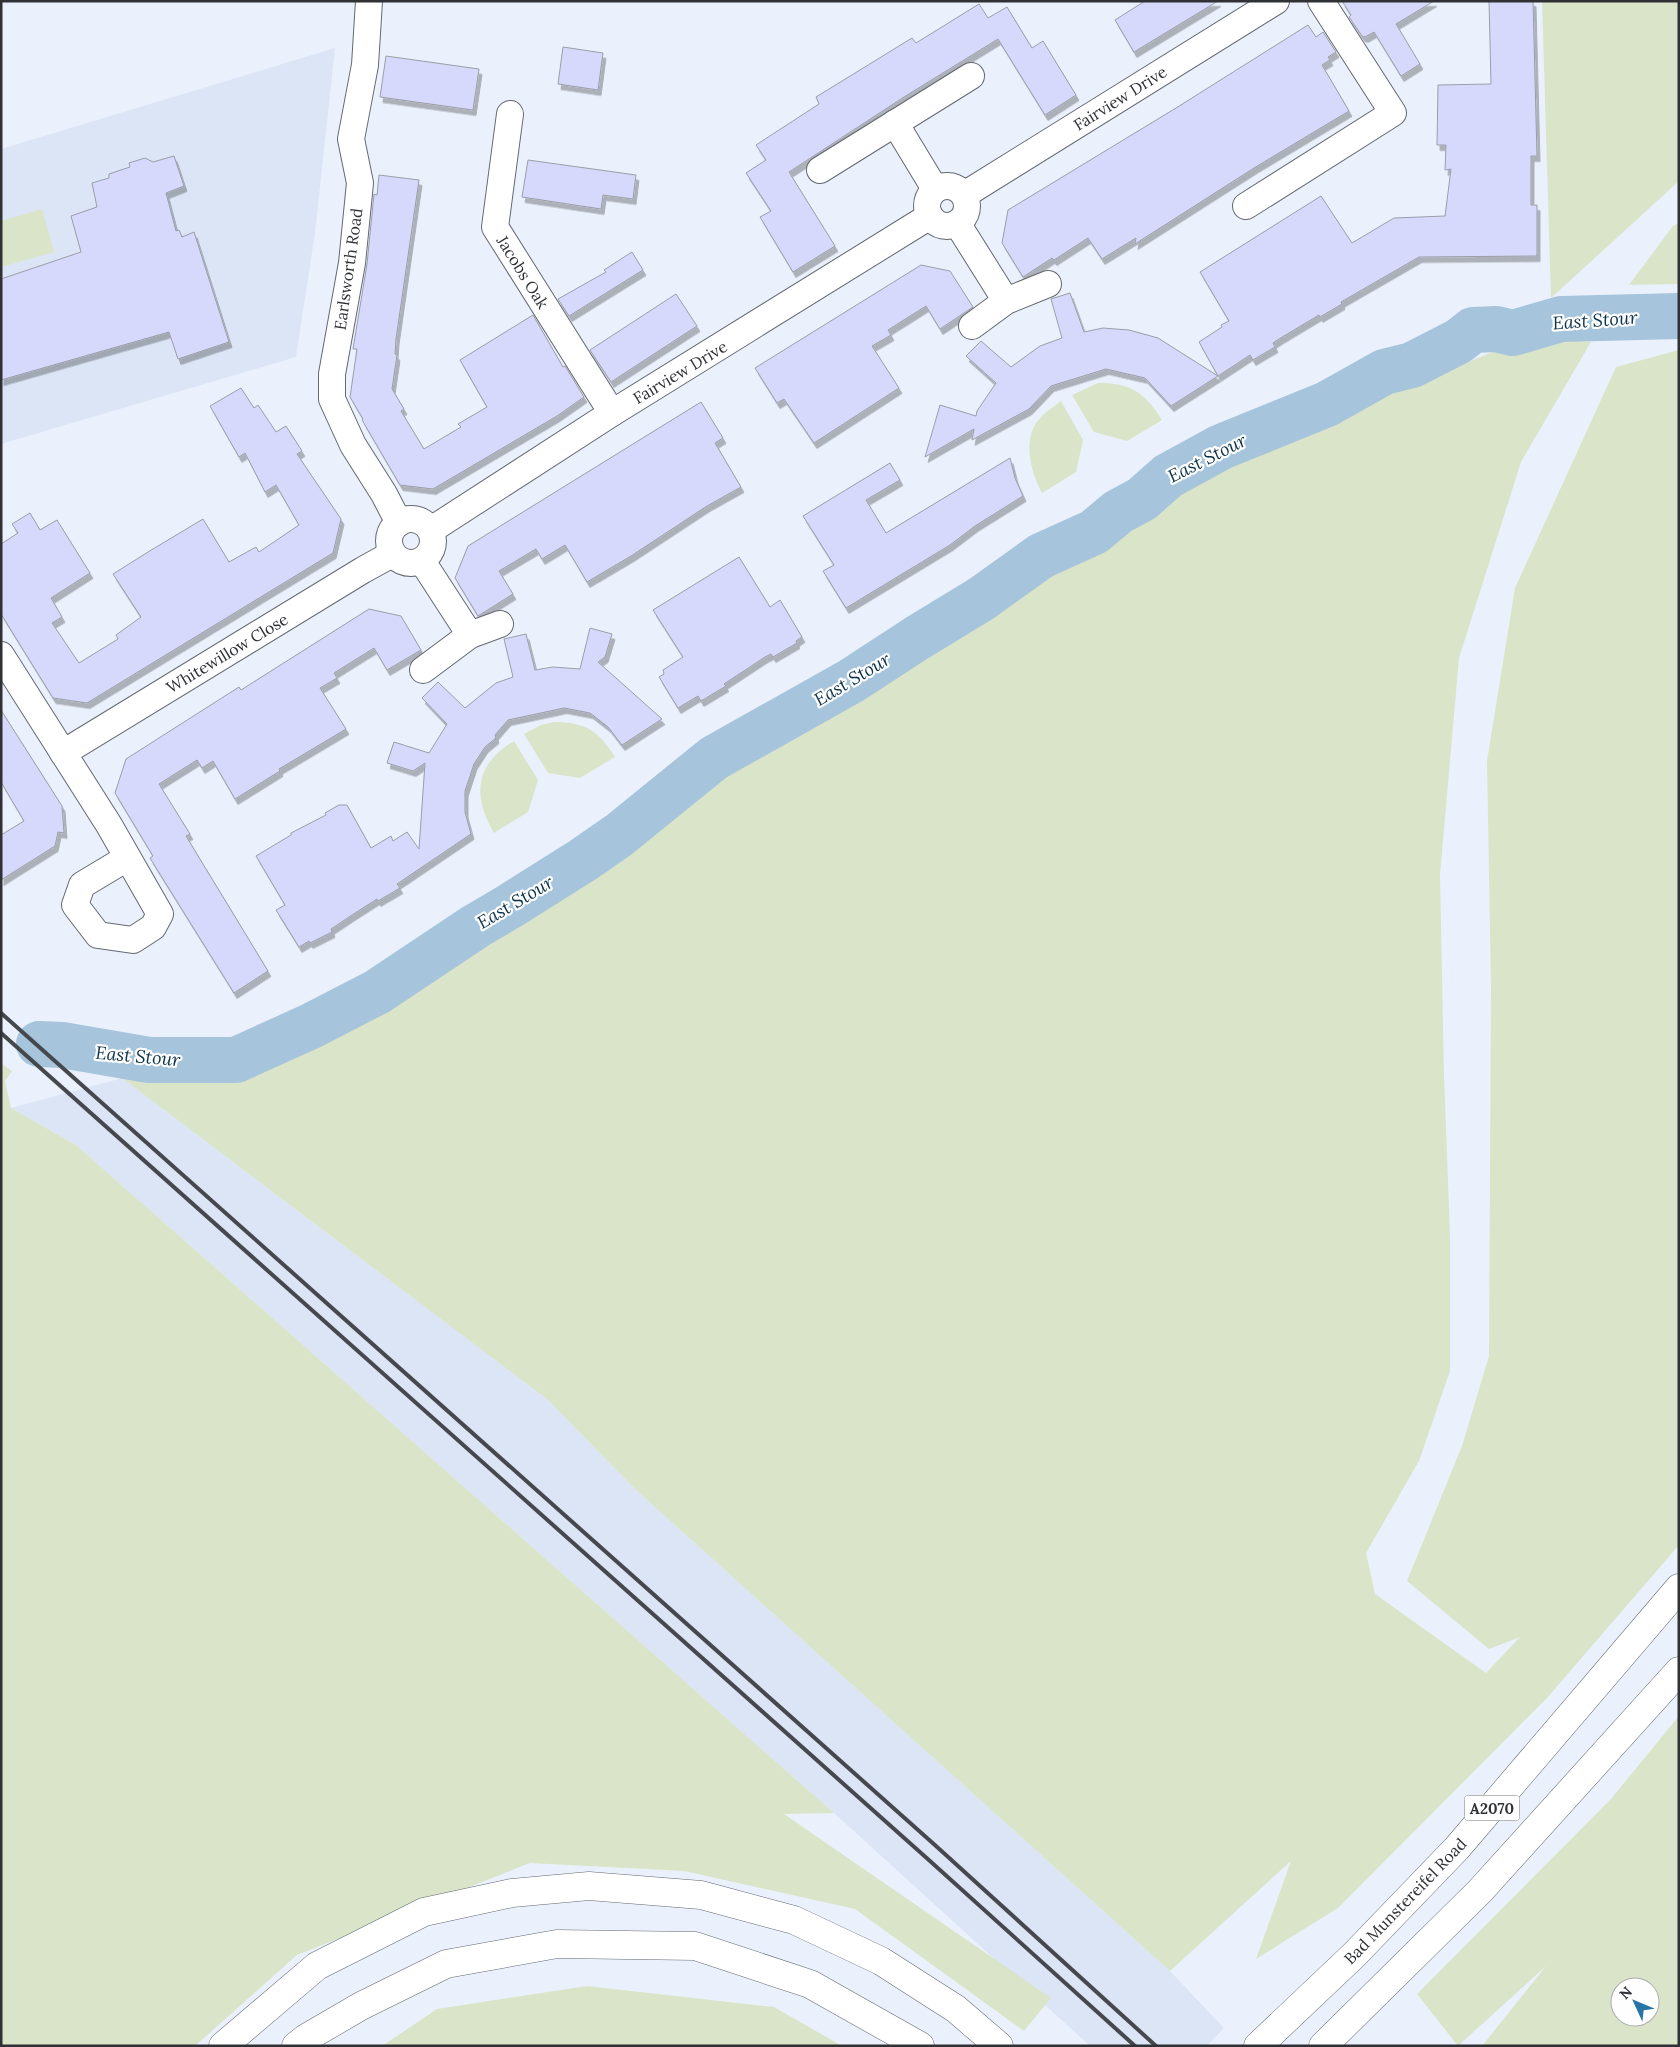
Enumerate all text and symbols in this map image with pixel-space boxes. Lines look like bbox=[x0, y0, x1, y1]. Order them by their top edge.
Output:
street label: Fairview Drive bbox=[1070, 61, 1171, 135]
street label: Earlsworth Road bbox=[330, 206, 367, 331]
street label: Jacobs Oak bbox=[492, 231, 553, 313]
water label: East Stour bbox=[1552, 306, 1639, 334]
street label: Fairview Drive bbox=[629, 336, 731, 408]
water label: East Stour bbox=[1164, 428, 1251, 488]
street label: Whitewillow Close bbox=[162, 609, 292, 697]
water label: East Stour bbox=[810, 647, 895, 711]
water label: East Stour bbox=[473, 870, 558, 934]
water label: East Stour bbox=[95, 1041, 182, 1071]
road number: A2070 bbox=[1464, 1796, 1520, 1820]
street label: Bad Munstereifel Road bbox=[1339, 1833, 1471, 1968]
north arrow bbox=[1610, 1977, 1660, 2027]
text: N bbox=[1615, 1983, 1636, 2003]

